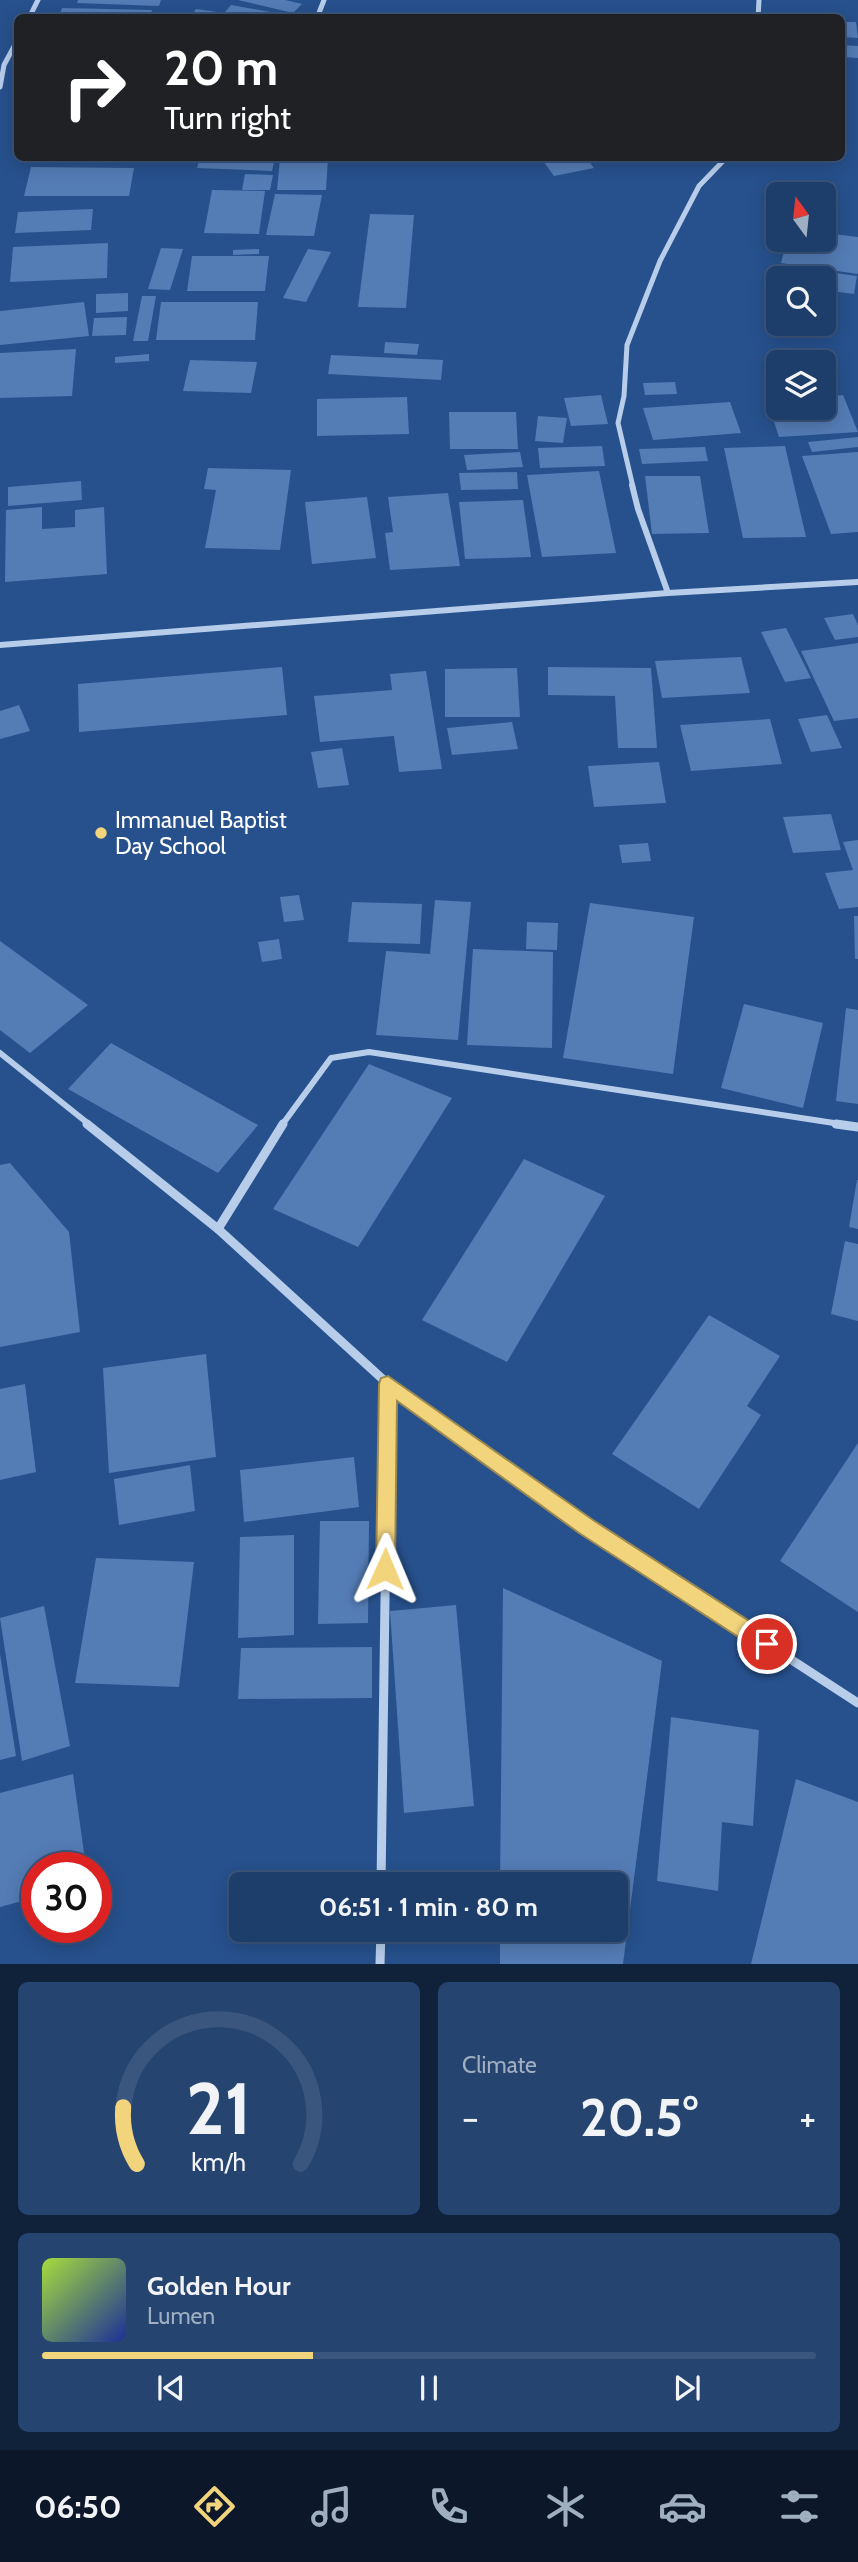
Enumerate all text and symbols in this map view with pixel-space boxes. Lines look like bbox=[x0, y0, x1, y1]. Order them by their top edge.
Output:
text: 20 m bbox=[164, 38, 278, 97]
icon: right bbox=[49, 42, 140, 133]
text: Turn right bbox=[164, 98, 291, 137]
north arrow bbox=[766, 182, 836, 252]
map controls bbox=[766, 182, 836, 420]
button: search bbox=[766, 266, 836, 336]
button: layers bbox=[766, 350, 836, 420]
place label: Immanuel Baptist Day School bbox=[115, 806, 287, 860]
marker: Immanuel Baptist Day School bbox=[93, 825, 109, 841]
position arrow bbox=[348, 1532, 422, 1606]
pin bbox=[737, 1614, 797, 1674]
icon: arrive bbox=[748, 1625, 786, 1663]
speed limit sign: 30 bbox=[21, 1852, 112, 1943]
text: 06:51 · 1 min · 80 m bbox=[319, 1891, 538, 1923]
text: Climate bbox=[462, 2051, 537, 2079]
text: 21 bbox=[186, 2065, 252, 2153]
text: 20.5° bbox=[580, 2086, 698, 2149]
text: − bbox=[462, 2094, 479, 2141]
text: + bbox=[799, 2094, 816, 2141]
text: km/h bbox=[192, 2147, 246, 2177]
text: Golden Hour bbox=[147, 2270, 290, 2302]
text: Lumen bbox=[147, 2302, 215, 2330]
icon: previous bbox=[152, 2369, 190, 2407]
icon: pause bbox=[410, 2369, 448, 2407]
icon: next bbox=[668, 2369, 706, 2407]
icon: directions bbox=[190, 2482, 239, 2531]
icon: music bbox=[307, 2482, 356, 2531]
icon: phone bbox=[424, 2482, 473, 2531]
icon: climate bbox=[541, 2482, 590, 2531]
icon: car bbox=[658, 2482, 707, 2531]
icon: filters bbox=[775, 2482, 824, 2531]
text: 06:50 bbox=[34, 2487, 122, 2526]

